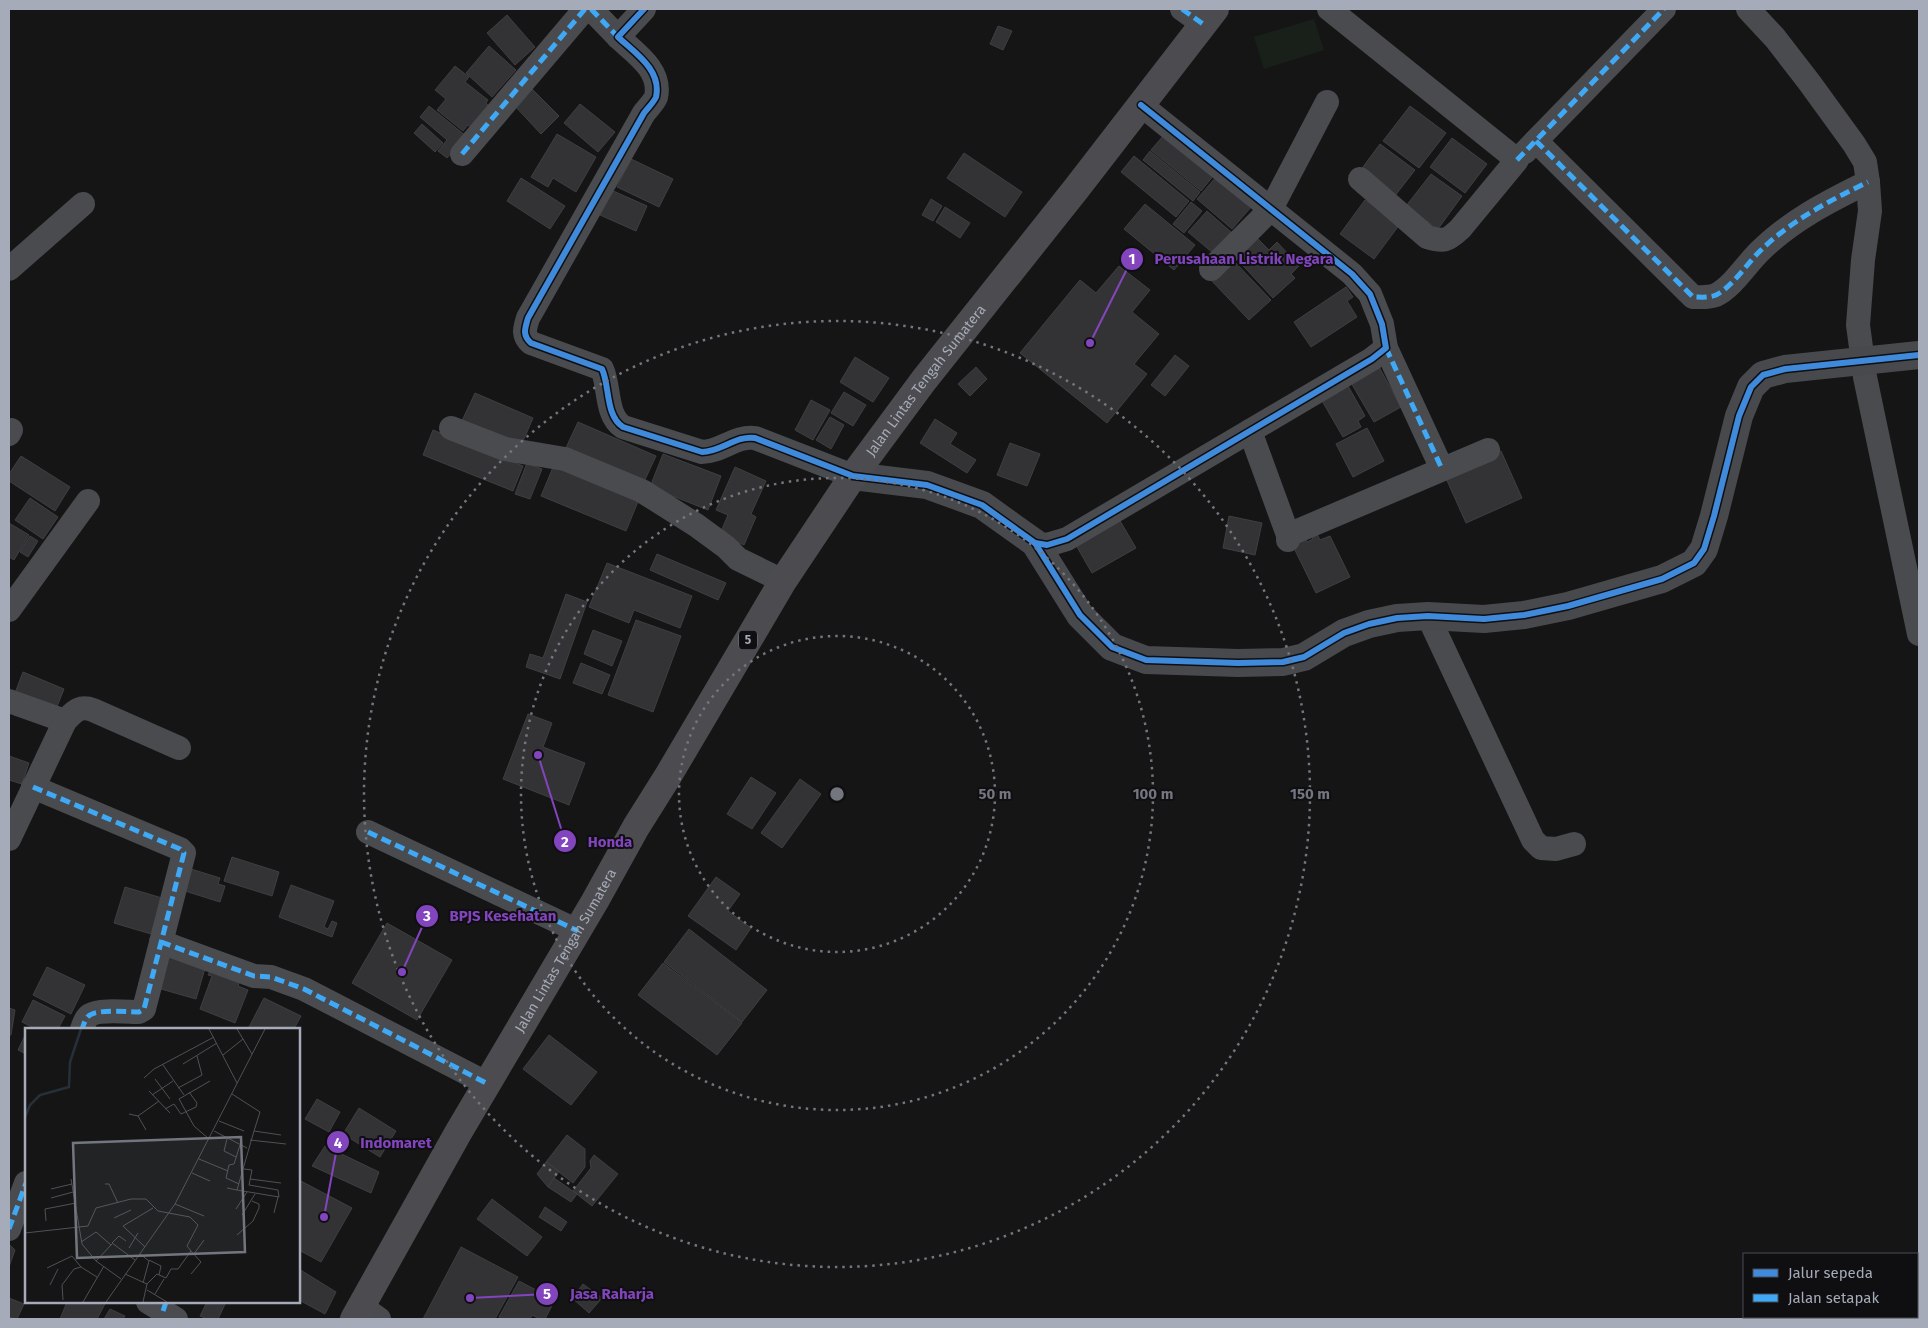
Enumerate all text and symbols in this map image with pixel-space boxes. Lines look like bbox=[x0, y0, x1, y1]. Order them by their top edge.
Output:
callout: Perusahaan Listrik Negara bbox=[1119, 244, 1343, 274]
text: 1 bbox=[1129, 250, 1135, 268]
text: Perusahaan Listrik Negara bbox=[1154, 250, 1334, 268]
street label: Jalan Lintas Tengah Sumatera bbox=[862, 301, 990, 460]
road number: 5 bbox=[739, 630, 757, 650]
centre of rings bbox=[828, 785, 846, 803]
text: 50 m bbox=[978, 785, 1012, 803]
text: 100 m bbox=[1133, 785, 1173, 803]
text: 150 m bbox=[1290, 785, 1330, 803]
callout: Honda bbox=[553, 826, 642, 856]
text: 2 bbox=[561, 833, 569, 851]
text: Honda bbox=[588, 833, 632, 851]
street label: Jalan Lintas Tengah Sumatera bbox=[511, 866, 620, 1035]
callout: BPJS Kesehatan bbox=[414, 901, 566, 931]
text: 3 bbox=[422, 907, 431, 925]
text: BPJS Kesehatan bbox=[450, 907, 557, 925]
inset map bbox=[25, 1028, 300, 1303]
callout: Indomaret bbox=[325, 1127, 442, 1157]
text: 4 bbox=[334, 1134, 343, 1152]
text: Indomaret bbox=[360, 1134, 432, 1152]
legend bbox=[1743, 1253, 1918, 1318]
text: Jalur sepeda bbox=[1788, 1264, 1873, 1282]
callout: Jasa Raharja bbox=[535, 1279, 664, 1309]
text: 5 bbox=[543, 1285, 551, 1303]
text: Jasa Raharja bbox=[569, 1285, 654, 1303]
text: Jalan setapak bbox=[1788, 1289, 1879, 1307]

